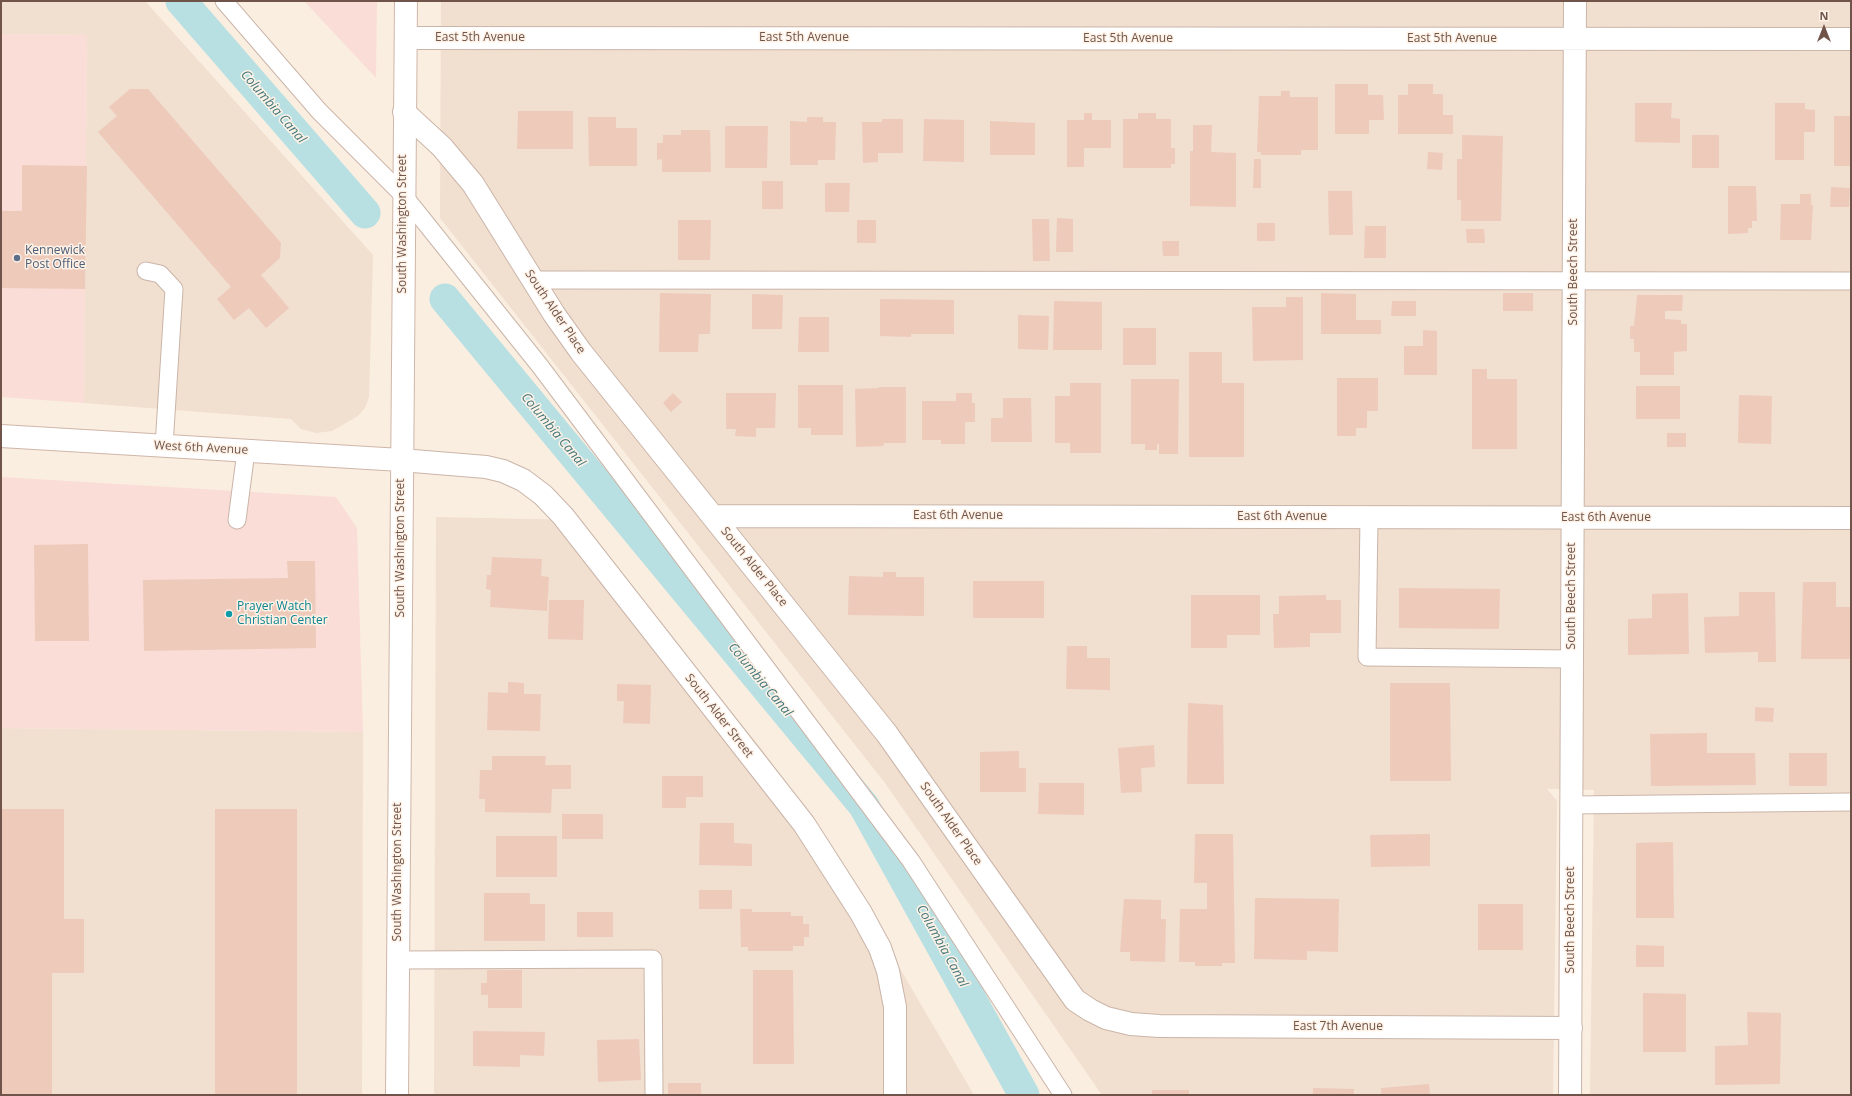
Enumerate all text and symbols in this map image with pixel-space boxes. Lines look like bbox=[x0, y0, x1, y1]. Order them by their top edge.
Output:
north arrow bbox=[1804, 8, 1844, 48]
text: N bbox=[1820, 8, 1828, 23]
street label: East 5th Avenue bbox=[435, 31, 525, 45]
street label: East 5th Avenue bbox=[759, 31, 849, 45]
street label: East 5th Avenue bbox=[1083, 32, 1173, 46]
street label: East 5th Avenue bbox=[1407, 32, 1497, 46]
water label: Columbia Canal bbox=[237, 67, 309, 147]
street label: South Washington Street bbox=[396, 154, 410, 294]
street label: South Beech Street bbox=[1567, 219, 1581, 325]
place label: Kennewick Post Office bbox=[25, 244, 85, 272]
marker: Kennewick Post Office bbox=[12, 253, 22, 263]
street label: South Alder Place bbox=[522, 267, 588, 357]
water label: Columbia Canal bbox=[518, 390, 588, 470]
street label: West 6th Avenue bbox=[154, 438, 248, 458]
street label: South Washington Street bbox=[394, 478, 408, 618]
street label: East 6th Avenue bbox=[913, 509, 1003, 523]
street label: East 6th Avenue bbox=[1237, 510, 1327, 524]
street label: East 6th Avenue bbox=[1561, 511, 1651, 525]
street label: South Alder Place bbox=[718, 524, 790, 610]
street label: South Beech Street bbox=[1565, 543, 1579, 649]
place label: Prayer Watch Christian Center bbox=[237, 600, 328, 628]
marker: Prayer Watch Christian Center bbox=[224, 609, 234, 619]
water label: Columbia Canal bbox=[725, 640, 795, 720]
street label: South Alder Street bbox=[682, 671, 756, 761]
street label: South Alder Place bbox=[917, 780, 985, 868]
street label: South Washington Street bbox=[391, 802, 405, 942]
street label: South Beech Street bbox=[1564, 867, 1578, 973]
water label: Columbia Canal bbox=[913, 902, 971, 990]
street label: East 7th Avenue bbox=[1293, 1020, 1383, 1034]

